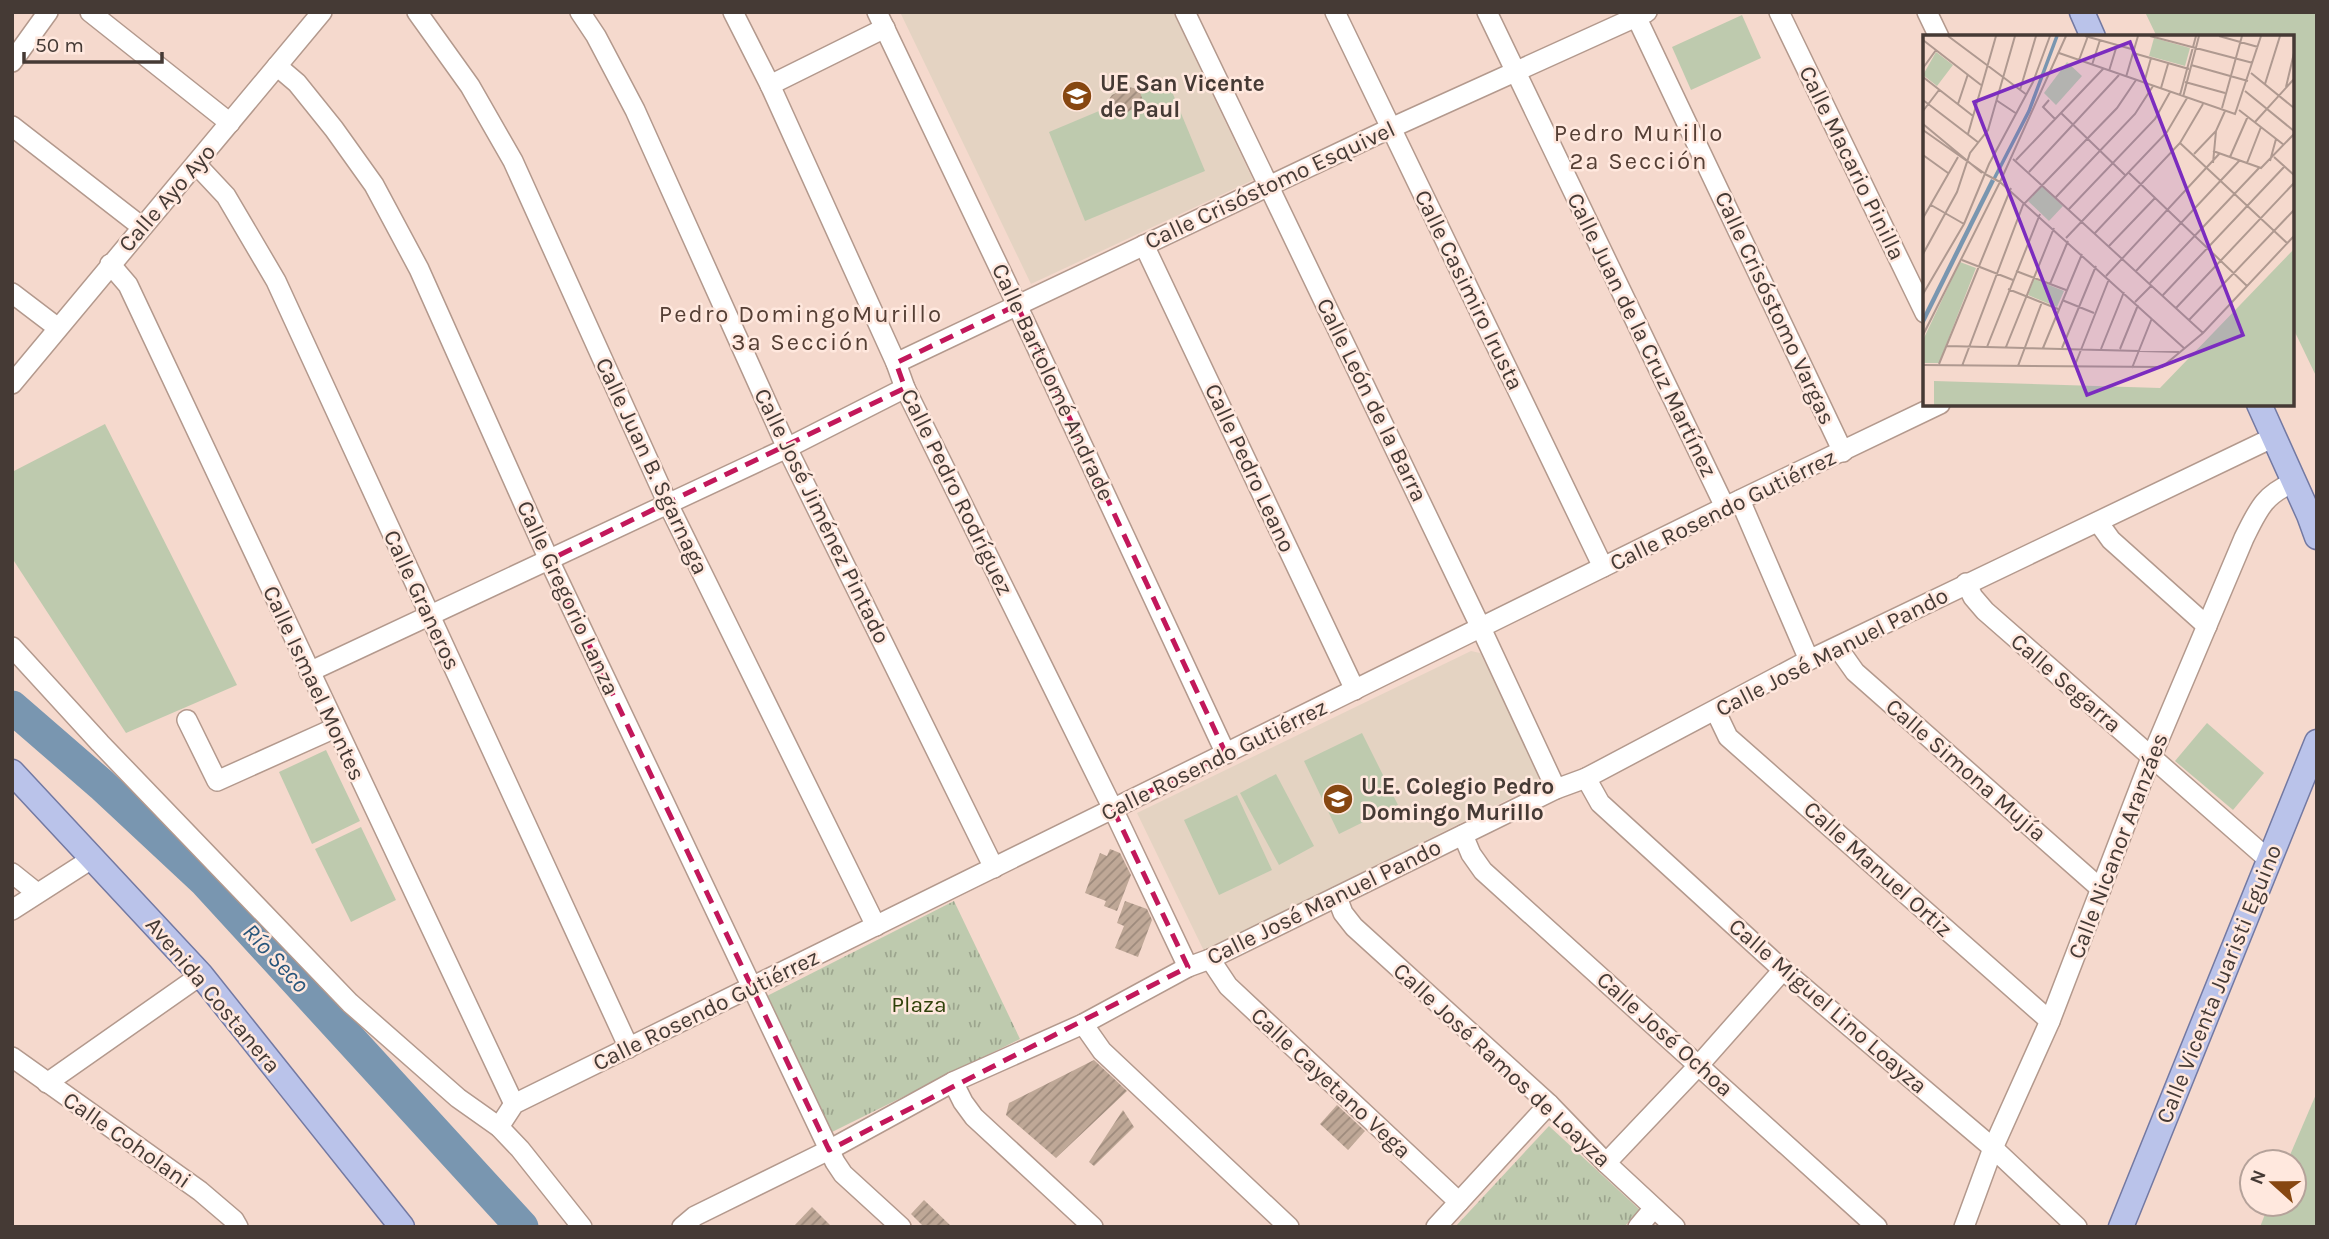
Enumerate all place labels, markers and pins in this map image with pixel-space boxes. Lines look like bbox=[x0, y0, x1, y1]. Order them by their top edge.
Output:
place label: UE San Vicente de Paul bbox=[1100, 70, 1265, 123]
school or university icon: UE San Vicente de Paul bbox=[1060, 79, 1094, 113]
place label: U.E. Colegio Pedro Domingo Murillo bbox=[1361, 773, 1554, 826]
school or university icon: U.E. Colegio Pedro Domingo Murillo bbox=[1321, 782, 1355, 816]

